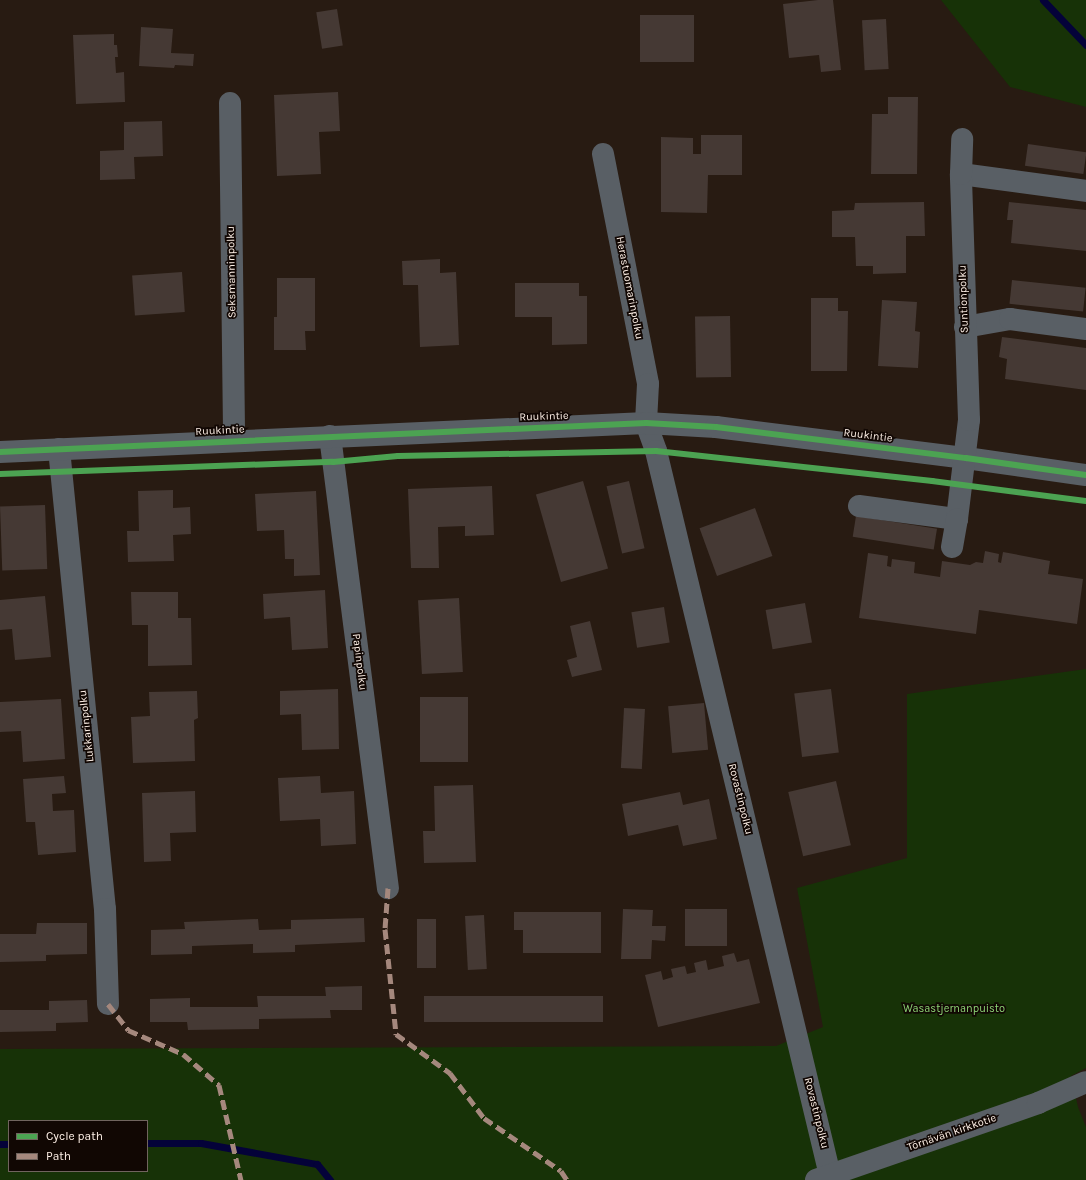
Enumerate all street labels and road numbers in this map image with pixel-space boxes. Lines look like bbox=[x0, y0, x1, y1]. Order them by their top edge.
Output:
street label: Seksmanninpolku bbox=[225, 226, 239, 318]
street label: Herastuomarinpolku bbox=[613, 236, 645, 340]
street label: Suntionpolku bbox=[956, 265, 972, 333]
street label: Ruukintie bbox=[519, 410, 569, 424]
street label: Ruukintie bbox=[195, 423, 245, 439]
street label: Ruukintie bbox=[843, 426, 893, 446]
street label: Papinpolku bbox=[349, 633, 369, 691]
street label: Lukkarinpolku bbox=[77, 689, 97, 763]
street label: Rovastinpolku bbox=[725, 762, 755, 836]
street label: Rovastinpolku bbox=[801, 1076, 831, 1150]
street label: Törnävän kirkkotie bbox=[906, 1112, 998, 1154]

